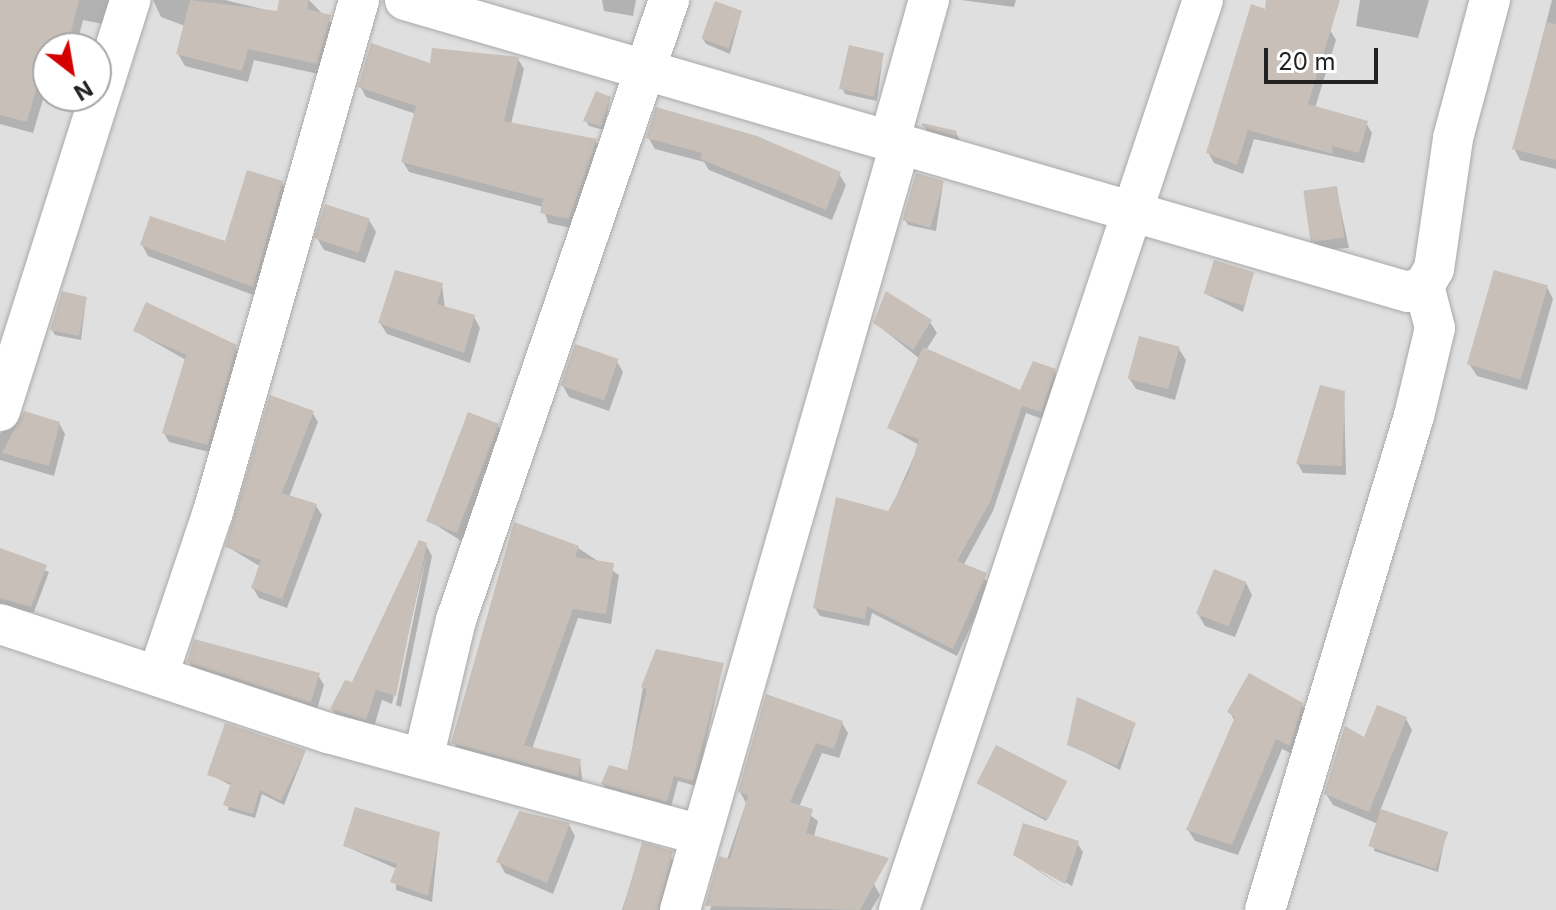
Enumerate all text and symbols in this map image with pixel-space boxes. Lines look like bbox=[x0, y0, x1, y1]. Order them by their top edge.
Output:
north arrow bbox=[32, 32, 112, 112]
scale bar bbox=[1268, 32, 1382, 82]
text: 20 m bbox=[1278, 47, 1336, 76]
text: N bbox=[69, 75, 97, 106]

